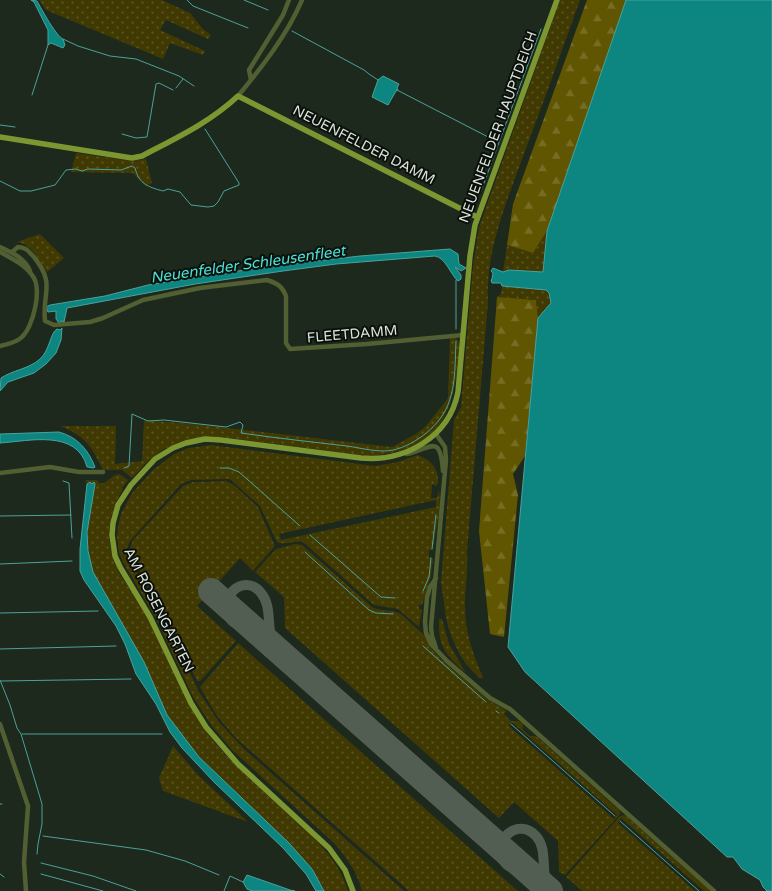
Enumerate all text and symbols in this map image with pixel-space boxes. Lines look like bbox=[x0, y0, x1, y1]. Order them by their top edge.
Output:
street label: NEUENFELDER HAUPTDEICH bbox=[455, 29, 541, 225]
street label: NEUENFELDER DAMM bbox=[290, 102, 438, 188]
water label: Neuenfelder Schleusenfleet bbox=[149, 241, 349, 287]
street label: FLEETDAMM bbox=[306, 322, 398, 346]
street label: AM ROSENGARTEN bbox=[120, 545, 198, 675]

